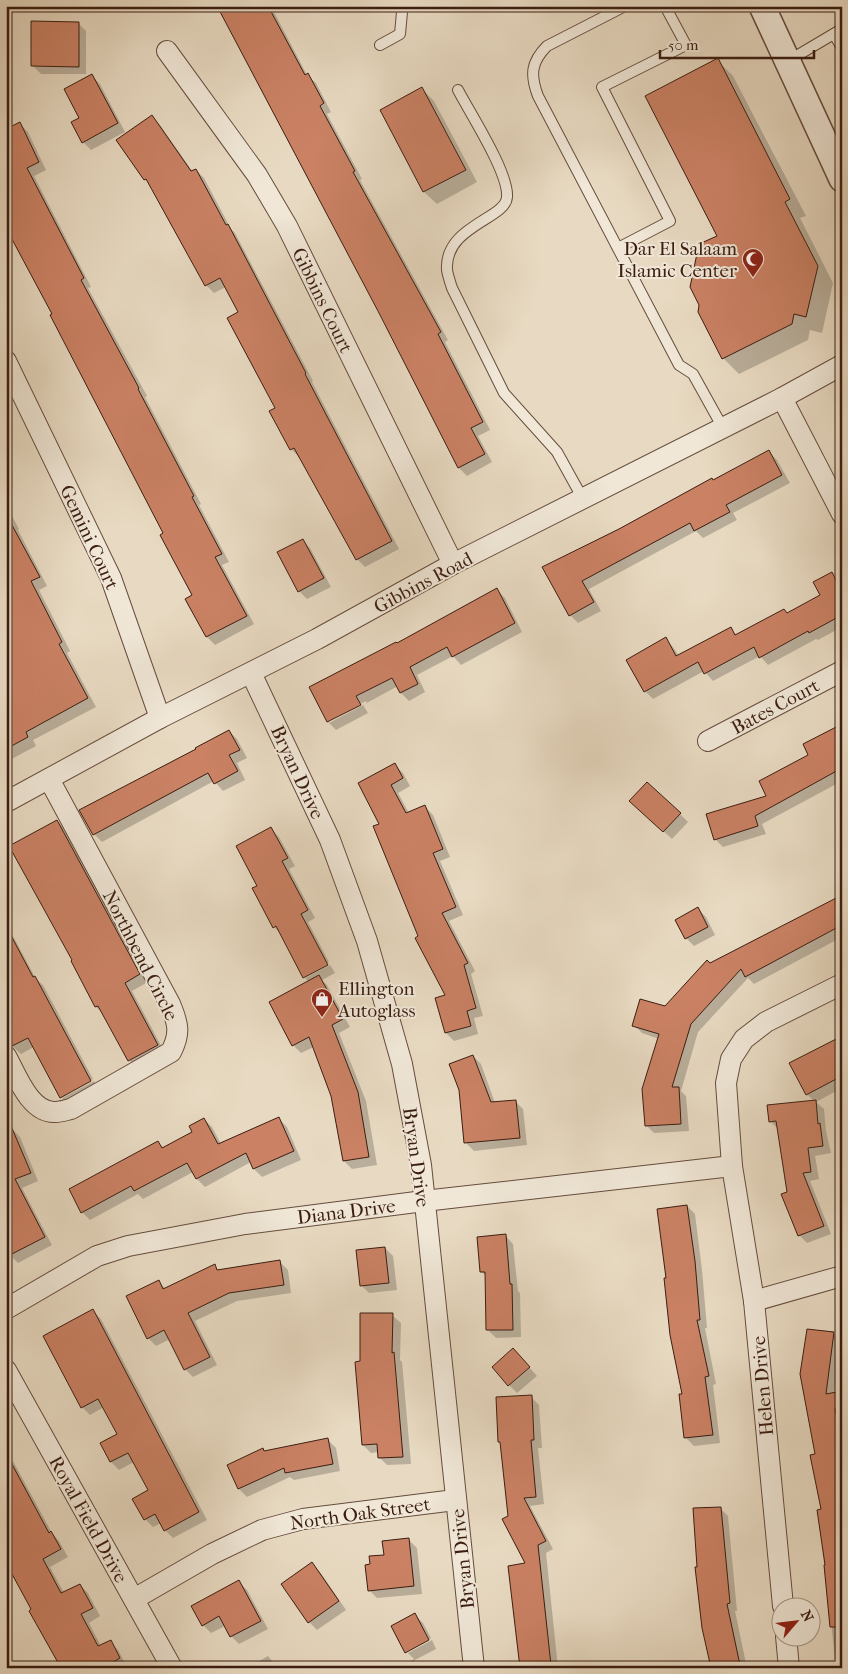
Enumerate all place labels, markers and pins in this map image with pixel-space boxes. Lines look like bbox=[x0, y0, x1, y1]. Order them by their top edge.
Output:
place label: Dar El Salaam Islamic Center bbox=[618, 238, 738, 282]
mosque icon: Dar El Salaam Islamic Center bbox=[741, 247, 765, 278]
place label: Ellington Autoglass bbox=[337, 978, 415, 1022]
shop icon: Ellington Autoglass bbox=[310, 987, 334, 1018]

